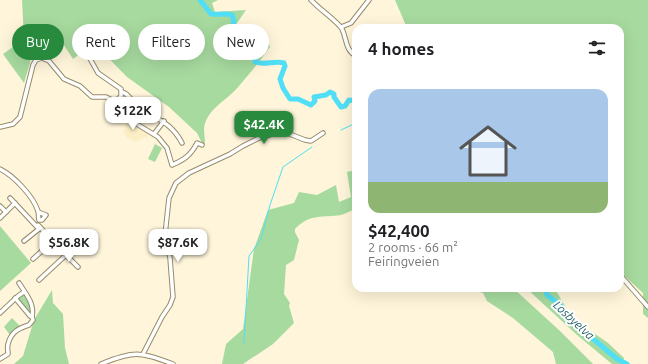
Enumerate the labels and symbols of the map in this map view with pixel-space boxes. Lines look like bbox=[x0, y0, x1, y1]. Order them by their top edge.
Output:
pin: $122K bbox=[105, 97, 161, 131]
pin: $42.4K bbox=[231, 111, 297, 145]
pin: $56.8K bbox=[36, 229, 102, 263]
pin: $87.6K bbox=[145, 229, 211, 263]
water label: Losbyelva bbox=[551, 298, 597, 342]

